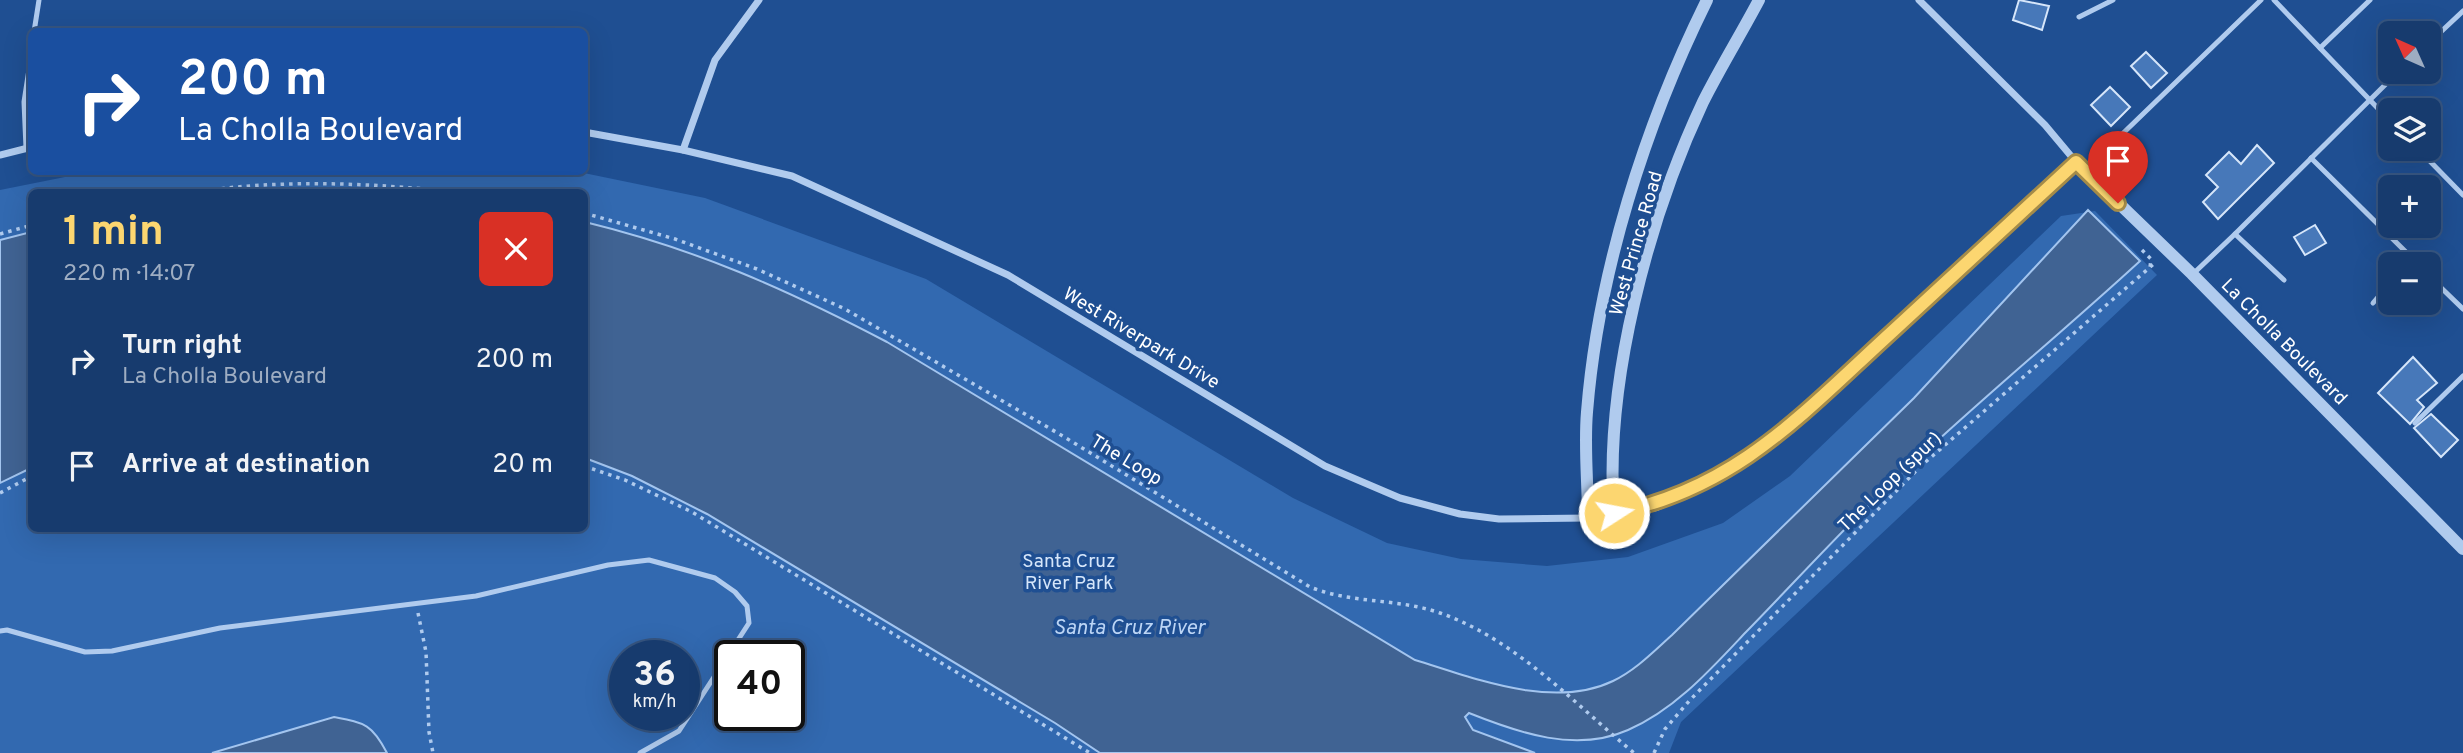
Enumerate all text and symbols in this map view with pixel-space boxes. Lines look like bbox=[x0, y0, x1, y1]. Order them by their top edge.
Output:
north arrow bbox=[2378, 21, 2441, 84]
map controls bbox=[2378, 21, 2441, 315]
text: 200 m bbox=[178, 51, 328, 113]
icon: right bbox=[63, 56, 154, 147]
button: layers bbox=[2378, 98, 2441, 161]
text: La Cholla Boulevard bbox=[178, 112, 463, 152]
pin bbox=[2088, 131, 2148, 203]
icon: arrive bbox=[2099, 142, 2137, 180]
street label: West Prince Road bbox=[1605, 168, 1669, 319]
button: + bbox=[2378, 175, 2441, 238]
text: 1 min bbox=[63, 207, 164, 260]
button: close bbox=[479, 212, 553, 286]
button: − bbox=[2378, 252, 2441, 315]
text: 220 m · 14:07 bbox=[63, 260, 195, 289]
street label: La Cholla Boulevard bbox=[2215, 274, 2352, 411]
street label: West Riverpark Drive bbox=[1058, 282, 1224, 395]
text: Turn right bbox=[122, 330, 242, 363]
icon: right bbox=[63, 342, 101, 380]
text: 200 m bbox=[476, 344, 553, 377]
text: La Cholla Boulevard bbox=[122, 363, 327, 392]
street label: The Loop (spur) bbox=[1834, 427, 1947, 538]
street label: The Loop bbox=[1086, 430, 1166, 491]
icon: arrive bbox=[63, 447, 101, 485]
text: Arrive at destination bbox=[122, 449, 370, 482]
text: 20 m bbox=[492, 449, 553, 482]
position arrow bbox=[1577, 476, 1651, 550]
park label: Santa Cruz River Park bbox=[1022, 550, 1116, 596]
water label: Santa Cruz River bbox=[1053, 615, 1207, 642]
speed limit sign: 40 bbox=[714, 640, 805, 731]
text: 36 bbox=[633, 654, 676, 698]
text: km/h bbox=[633, 691, 676, 714]

